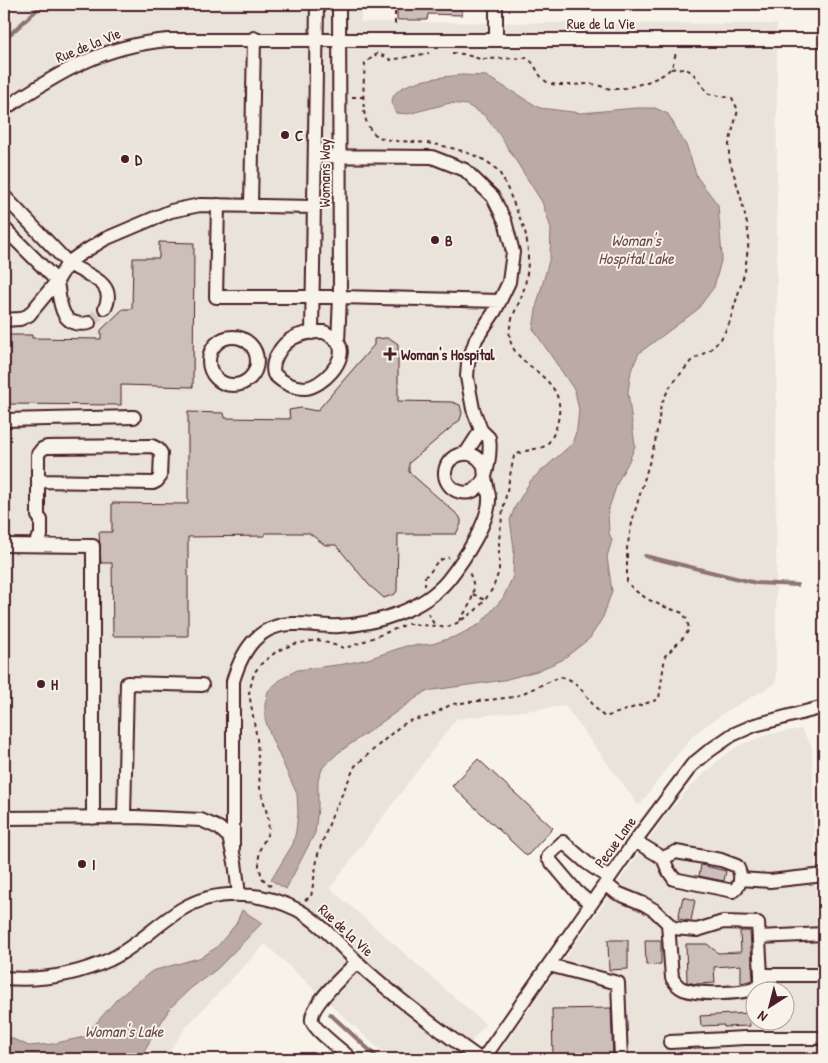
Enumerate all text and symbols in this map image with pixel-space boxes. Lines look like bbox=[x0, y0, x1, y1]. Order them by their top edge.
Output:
street label: Rue de la Vie bbox=[567, 13, 635, 34]
street label: Rue de la Vie bbox=[52, 22, 124, 68]
place label: C bbox=[295, 125, 303, 146]
marker: C bbox=[279, 129, 291, 141]
street label: Womans Way bbox=[314, 139, 335, 207]
place label: D bbox=[135, 149, 143, 170]
marker: D bbox=[119, 153, 131, 165]
water label: Woman's Hospital Lake bbox=[598, 229, 674, 269]
place label: B bbox=[445, 230, 453, 251]
marker: B bbox=[429, 234, 441, 246]
place label: Woman's Hospital bbox=[401, 344, 495, 366]
marker: Woman's Hospital bbox=[383, 347, 397, 361]
place label: H bbox=[51, 674, 58, 695]
marker: H bbox=[35, 678, 47, 690]
street label: Pecue Lane bbox=[589, 812, 641, 872]
place label: I bbox=[92, 854, 96, 875]
marker: I bbox=[76, 858, 88, 870]
street label: Rue de la Vie bbox=[314, 899, 378, 961]
north arrow bbox=[746, 980, 796, 1030]
text: N bbox=[753, 1007, 771, 1027]
water label: Woman's Lake bbox=[85, 1020, 164, 1042]

